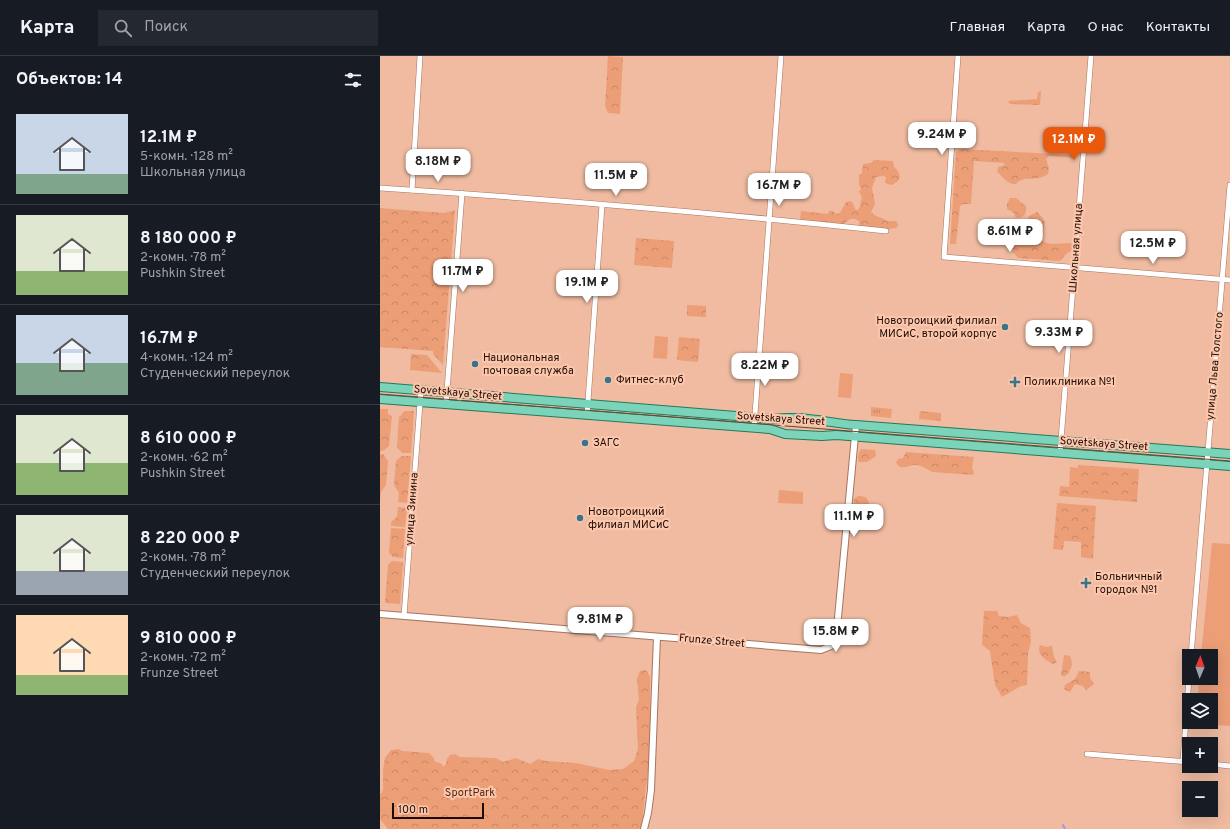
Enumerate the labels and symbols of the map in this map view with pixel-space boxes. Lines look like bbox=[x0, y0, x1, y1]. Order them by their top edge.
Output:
pin: 9.24M ₽ bbox=[905, 122, 979, 156]
pin: 12.1M ₽ bbox=[1037, 127, 1111, 161]
pin: 8.18M ₽ bbox=[401, 149, 475, 183]
pin: 11.5M ₽ bbox=[579, 163, 653, 197]
pin: 16.7M ₽ bbox=[742, 173, 816, 207]
street label: Школьная улица bbox=[1066, 203, 1086, 293]
pin: 8.61M ₽ bbox=[973, 219, 1047, 253]
pin: 12.5M ₽ bbox=[1116, 231, 1190, 265]
pin: 11.7M ₽ bbox=[426, 259, 500, 293]
pin: 19.1M ₽ bbox=[550, 270, 624, 304]
street label: улица Льва Толстого bbox=[1203, 311, 1227, 421]
place label: Новотроицкий филиал МИСиС, второй корпус bbox=[876, 314, 997, 341]
pin: 9.33M ₽ bbox=[1022, 320, 1096, 354]
marker: Новотроицкий филиал МИСиС, второй корпус bbox=[1000, 322, 1010, 332]
place label: Национальная почтовая служба bbox=[483, 351, 574, 378]
pin: 8.22M ₽ bbox=[728, 353, 802, 387]
marker: Национальная почтовая служба bbox=[470, 359, 480, 369]
place label: Фитнес-клуб bbox=[616, 373, 684, 387]
marker: Фитнес-клуб bbox=[603, 375, 613, 385]
place label: Поликлиника №1 bbox=[1024, 375, 1115, 389]
marker: Поликлиника №1 bbox=[1009, 376, 1021, 388]
street label: Sovetskaya Street bbox=[413, 382, 503, 404]
street label: Sovetskaya Street bbox=[736, 409, 826, 429]
street label: Sovetskaya Street bbox=[1059, 434, 1149, 454]
place label: ЗАГС bbox=[593, 436, 620, 450]
marker: ЗАГС bbox=[580, 438, 590, 448]
street label: улица Зинина bbox=[402, 472, 422, 546]
pin: 11.1M ₽ bbox=[817, 504, 891, 538]
place label: Новотроицкий филиал МИСиС bbox=[588, 505, 669, 532]
marker: Новотроицкий филиал МИСиС bbox=[575, 513, 585, 523]
place label: Больничный городок №1 bbox=[1095, 570, 1162, 597]
marker: Больничный городок №1 bbox=[1080, 577, 1092, 589]
pin: 9.81M ₽ bbox=[563, 607, 637, 641]
pin: 15.8M ₽ bbox=[799, 619, 873, 653]
street label: Frunze Street bbox=[678, 631, 746, 651]
north arrow bbox=[1182, 649, 1218, 685]
park label: SportPark bbox=[445, 786, 495, 800]
scale bar bbox=[392, 801, 484, 820]

